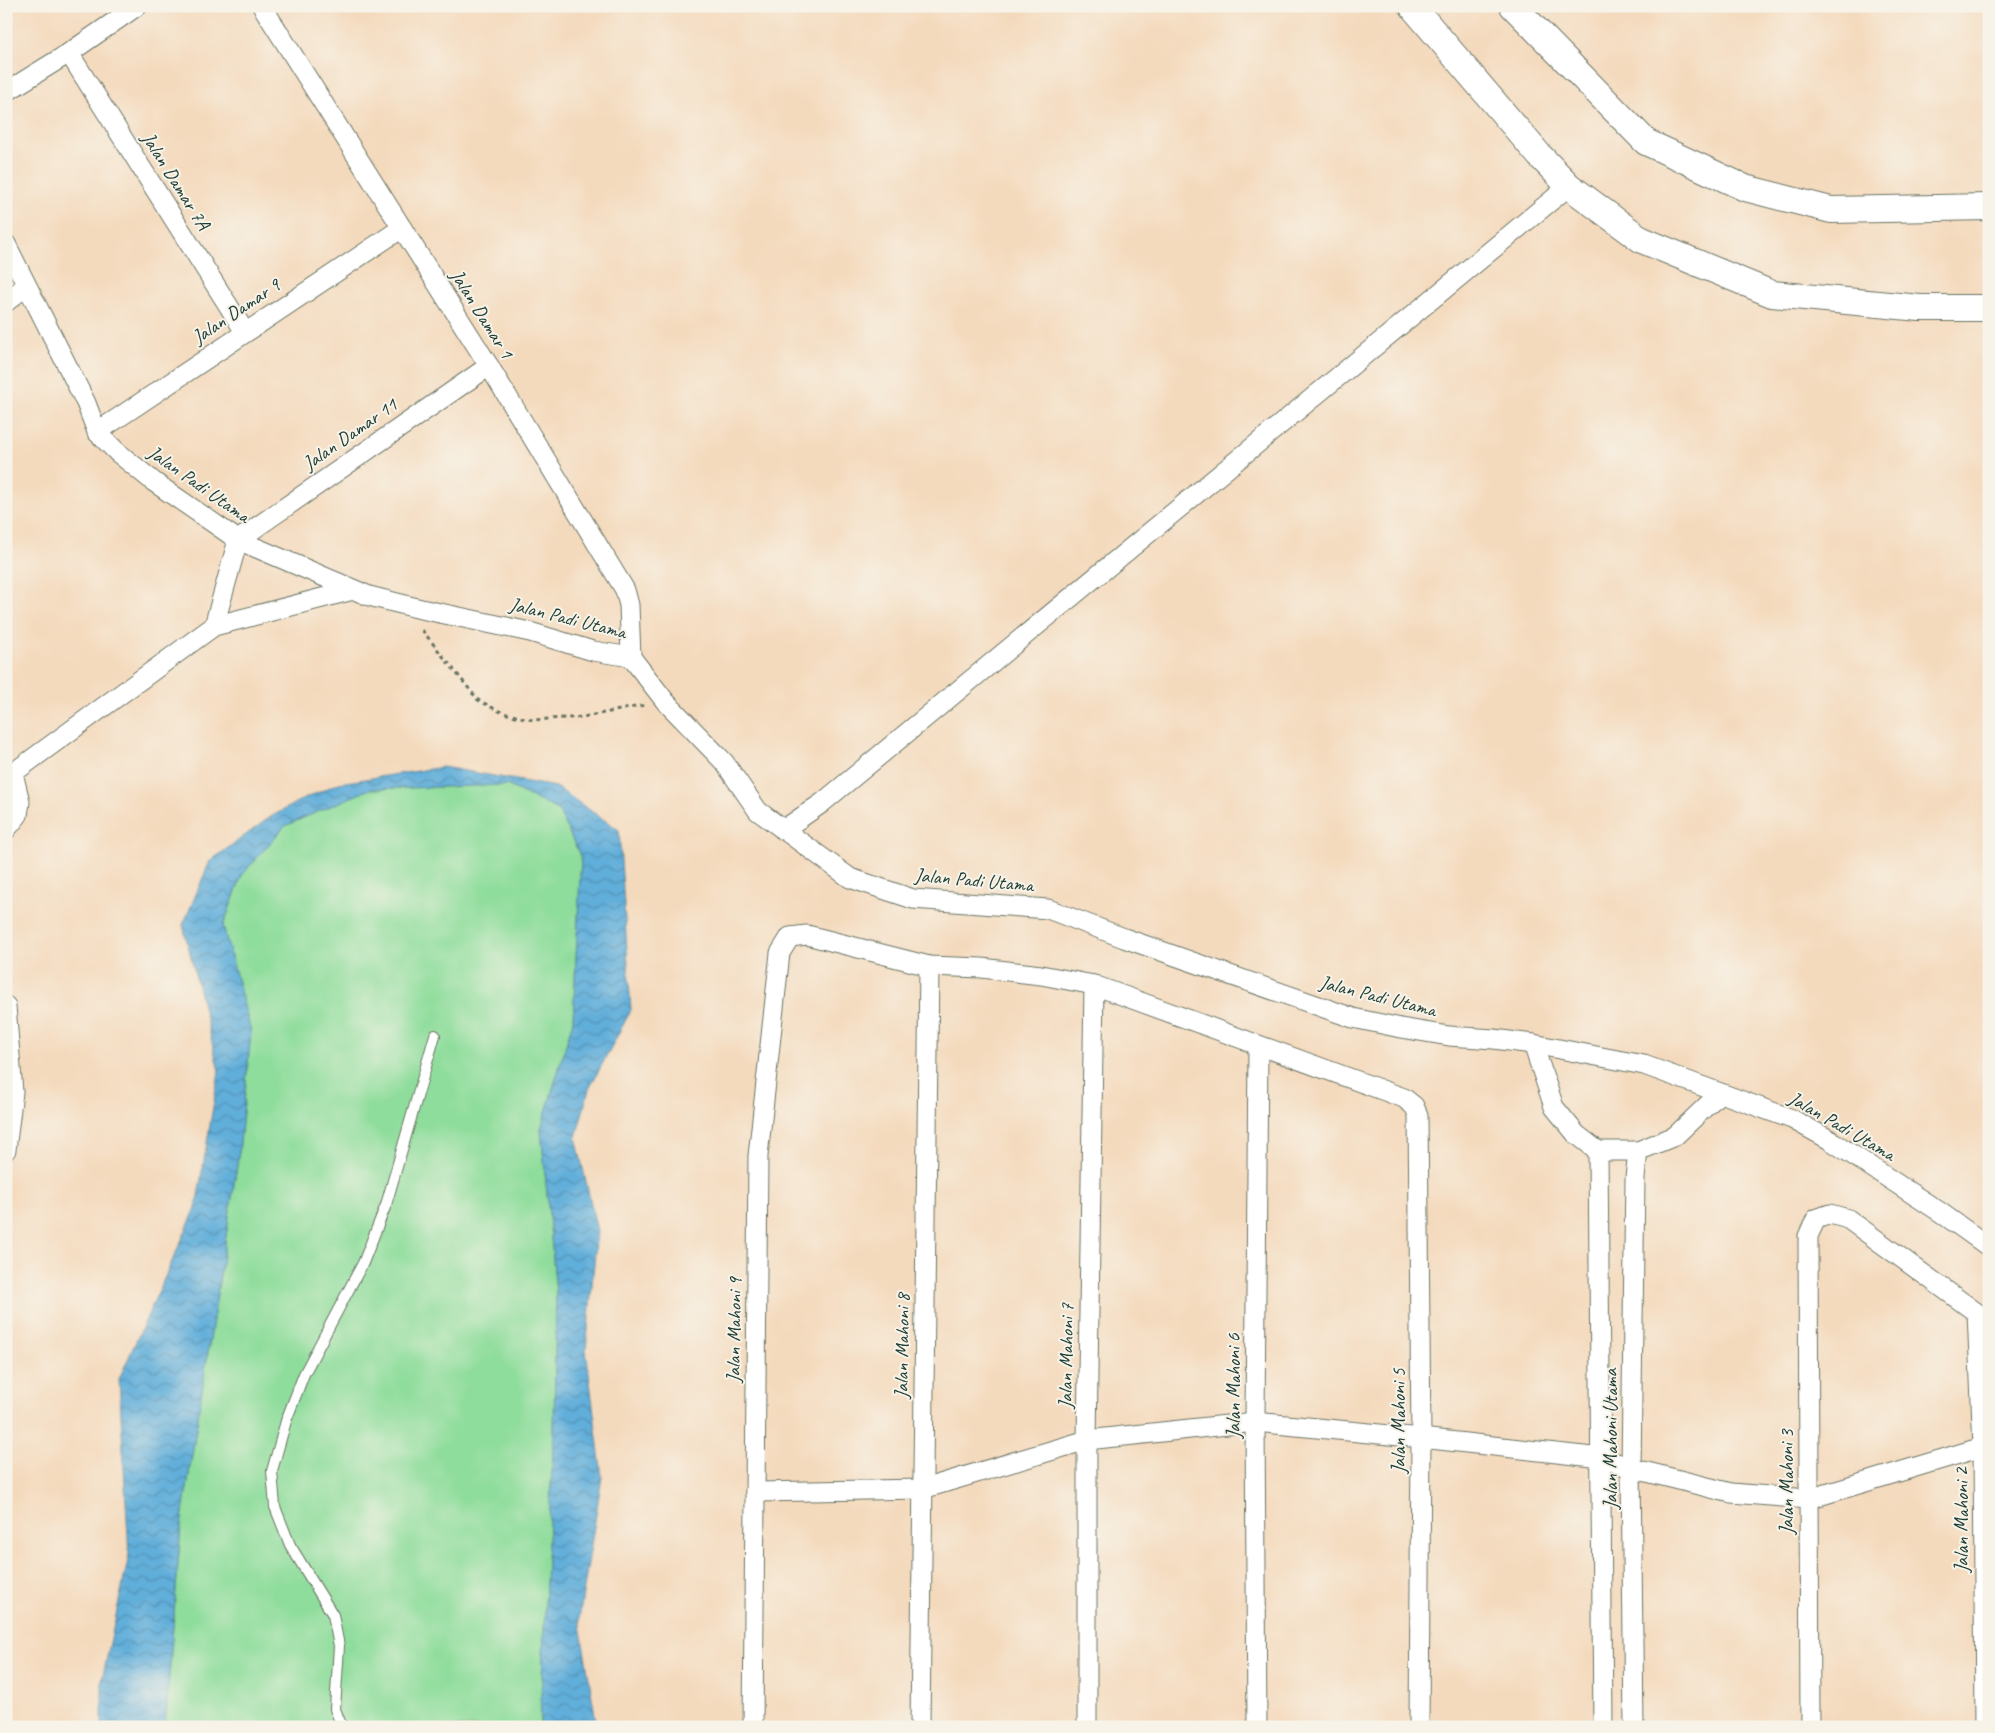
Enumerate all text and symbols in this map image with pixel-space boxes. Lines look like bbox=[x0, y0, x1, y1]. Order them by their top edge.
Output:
street label: Jalan Damar 7A bbox=[136, 127, 216, 235]
street label: Jalan Damar 1 bbox=[444, 264, 520, 364]
street label: Jalan Damar 9 bbox=[186, 271, 286, 350]
street label: Jalan Damar 11 bbox=[297, 392, 403, 476]
street label: Jalan Padi Utama bbox=[142, 439, 256, 529]
street label: Jalan Padi Utama bbox=[506, 591, 630, 645]
street label: Jalan Padi Utama bbox=[913, 862, 1036, 898]
street label: Jalan Padi Utama bbox=[1316, 969, 1440, 1023]
street label: Jalan Padi Utama bbox=[1783, 1085, 1901, 1167]
street label: Jalan Mahoni 9 bbox=[721, 1275, 747, 1384]
street label: Jalan Mahoni 8 bbox=[889, 1291, 915, 1400]
street label: Jalan Mahoni 7 bbox=[1053, 1302, 1079, 1410]
street label: Jalan Mahoni 6 bbox=[1221, 1332, 1246, 1440]
street label: Jalan Mahoni 5 bbox=[1386, 1367, 1411, 1475]
street label: Jalan Mahoni Utama bbox=[1598, 1367, 1623, 1510]
street label: Jalan Mahoni 3 bbox=[1774, 1427, 1799, 1536]
street label: Jalan Mahoni 2 bbox=[1949, 1465, 1974, 1574]

